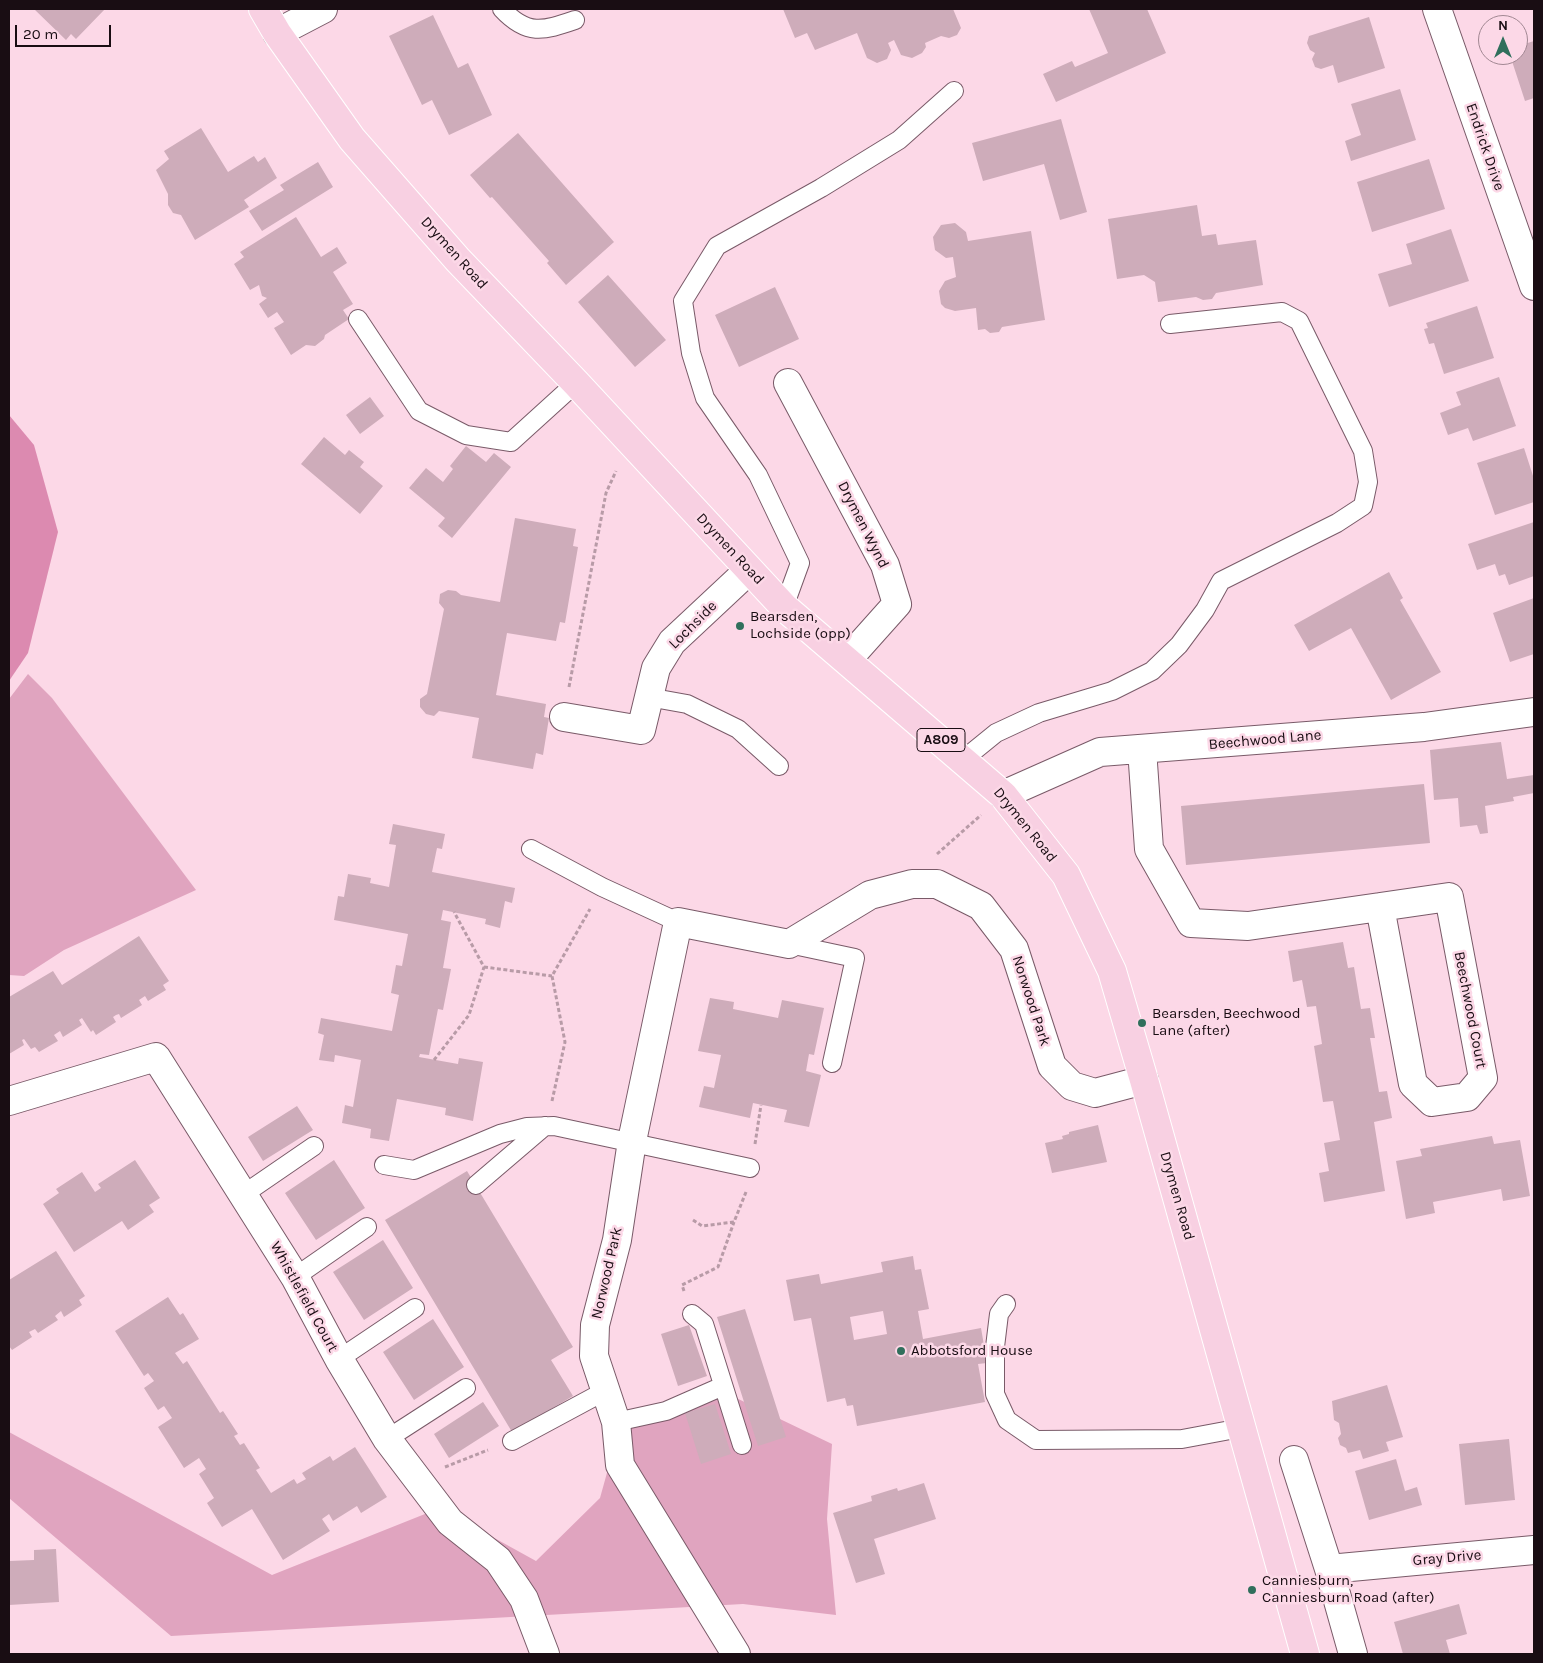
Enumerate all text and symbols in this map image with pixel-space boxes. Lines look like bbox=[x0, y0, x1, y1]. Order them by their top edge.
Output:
scale bar bbox=[18, 15, 114, 47]
north arrow bbox=[1478, 15, 1528, 65]
text: N bbox=[1498, 17, 1508, 34]
text: 20 m bbox=[23, 25, 58, 43]
street label: Endrick Drive bbox=[1462, 101, 1508, 193]
street label: Drymen Road bbox=[417, 213, 491, 293]
street label: Drymen Wynd bbox=[833, 479, 893, 571]
street label: Drymen Road bbox=[692, 510, 768, 588]
street label: Lochside bbox=[665, 597, 721, 653]
place label: Bearsden, Lochside (opp) bbox=[750, 608, 851, 643]
marker: Bearsden, Lochside (opp) bbox=[734, 620, 746, 632]
street label: Beechwood Lane bbox=[1208, 726, 1322, 754]
road number: A809 bbox=[917, 728, 965, 752]
street label: Drymen Road bbox=[989, 784, 1061, 866]
street label: Beechwood Court bbox=[1450, 950, 1490, 1070]
street label: Norwood Park bbox=[1008, 954, 1054, 1048]
place label: Bearsden, Beechwood Lane (after) bbox=[1152, 1005, 1301, 1040]
marker: Bearsden, Beechwood Lane (after) bbox=[1136, 1017, 1148, 1029]
street label: Drymen Road bbox=[1156, 1150, 1198, 1242]
street label: Norwood Park bbox=[588, 1225, 626, 1321]
street label: Whistlefield Court bbox=[266, 1238, 342, 1356]
place label: Abbotsford House bbox=[911, 1342, 1033, 1360]
marker: Abbotsford House bbox=[895, 1345, 907, 1357]
street label: Gray Drive bbox=[1412, 1546, 1482, 1570]
place label: Canniesburn, Canniesburn Road (after) bbox=[1262, 1572, 1435, 1607]
marker: Canniesburn, Canniesburn Road (after) bbox=[1246, 1584, 1258, 1596]

